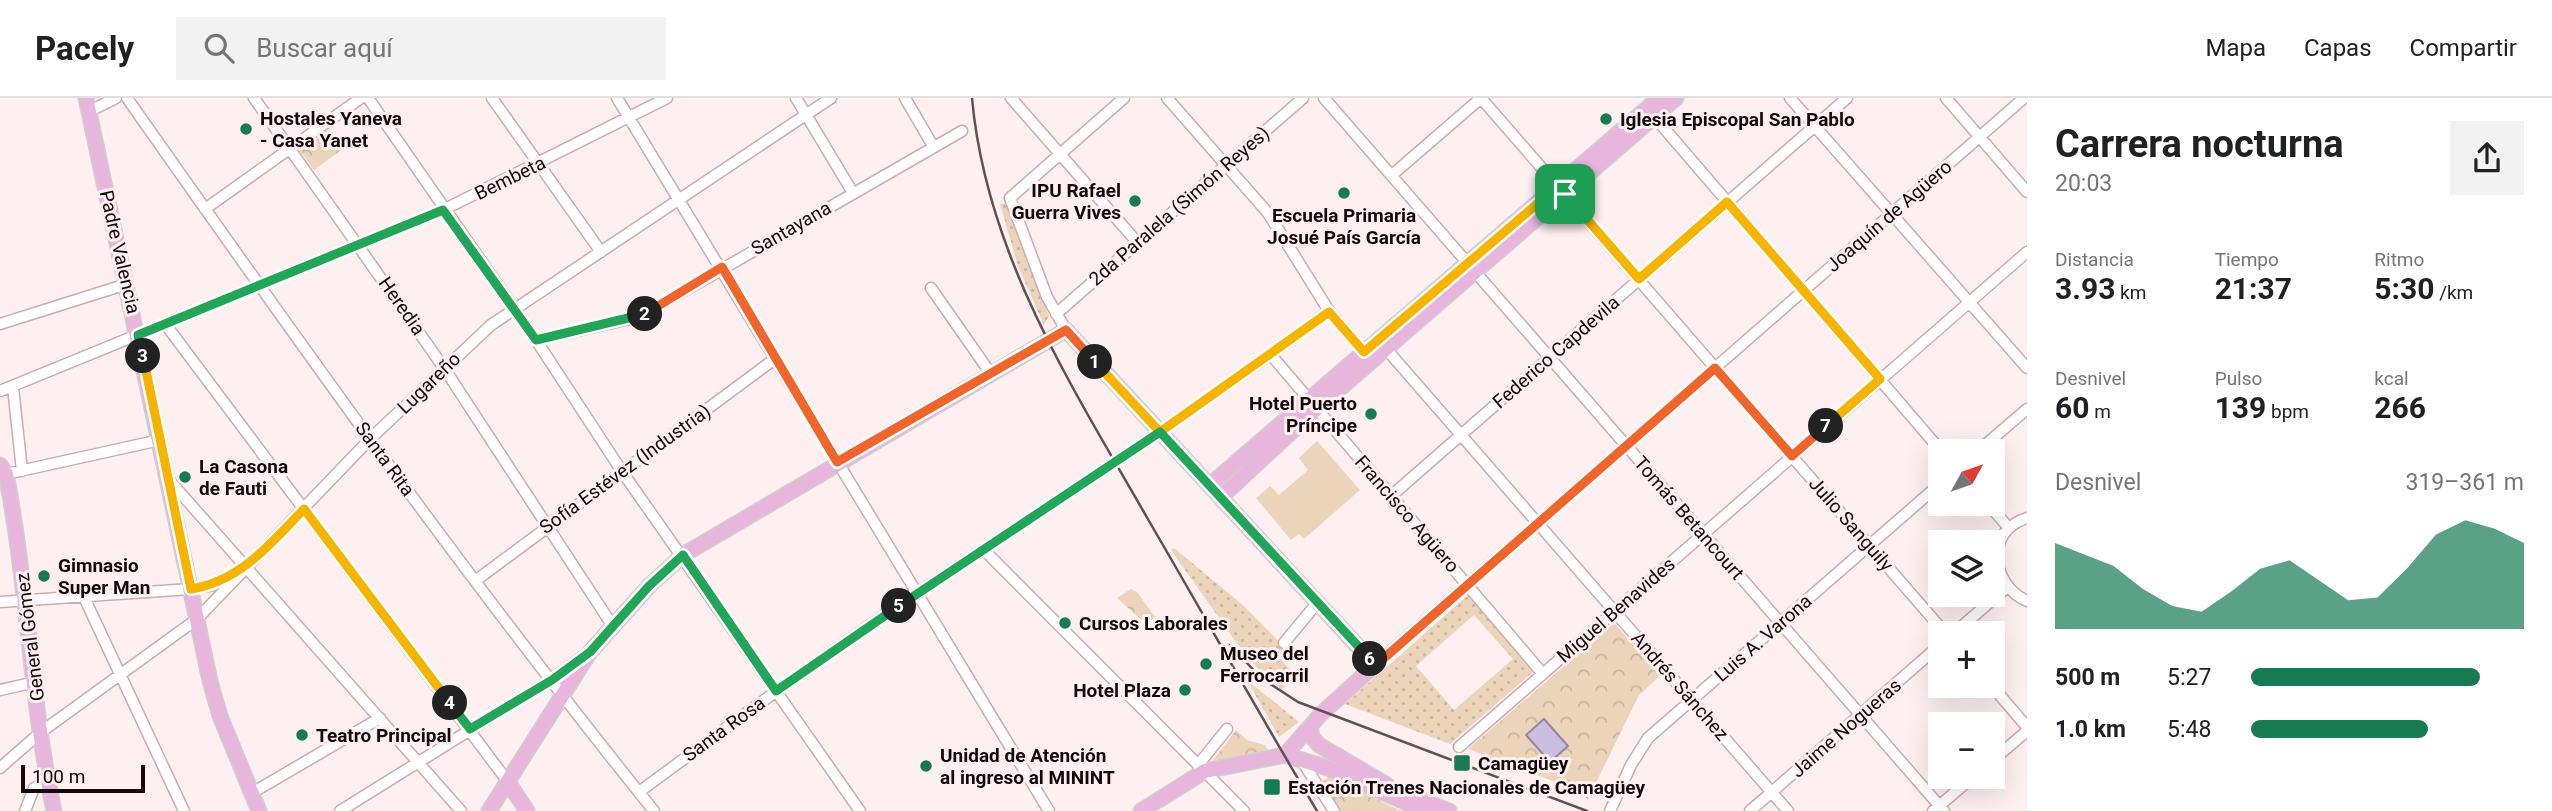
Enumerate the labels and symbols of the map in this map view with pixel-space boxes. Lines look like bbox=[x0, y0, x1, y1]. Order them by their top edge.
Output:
place label: Hostales Yaneva - Casa Yanet bbox=[260, 107, 402, 152]
place label: Iglesia Episcopal San Pablo bbox=[1620, 108, 1855, 131]
marker: Iglesia Episcopal San Pablo bbox=[1598, 111, 1614, 127]
marker: Hostales Yaneva - Casa Yanet bbox=[238, 121, 254, 137]
street label: 2da Paralela (Simón Reyes) bbox=[1084, 121, 1274, 291]
street label: Bembeta bbox=[471, 151, 549, 205]
street label: Joaquín de Agüero bbox=[1821, 155, 1957, 277]
pin bbox=[1535, 164, 1595, 224]
place label: IPU Rafael Guerra Vives bbox=[1012, 179, 1121, 224]
marker: Escuela Primaria Josué País García bbox=[1336, 185, 1352, 201]
street label: Padre Valencia bbox=[95, 188, 145, 316]
marker: IPU Rafael Guerra Vives bbox=[1127, 193, 1143, 209]
street label: Santayana bbox=[747, 196, 835, 260]
place label: Escuela Primaria Josué País García bbox=[1267, 204, 1421, 249]
street label: Heredia bbox=[374, 273, 430, 339]
street label: Federico Capdevila bbox=[1488, 291, 1624, 413]
pin: 2 bbox=[628, 296, 662, 332]
pin: 3 bbox=[125, 338, 160, 374]
pin: 1 bbox=[1078, 344, 1112, 380]
street label: Lugareño bbox=[393, 347, 465, 419]
place label: Hotel Puerto Príncipe bbox=[1249, 392, 1357, 437]
street label: Sofía Estévez (Industria) bbox=[535, 399, 715, 539]
marker: Hotel Puerto Príncipe bbox=[1363, 406, 1379, 422]
pin: 7 bbox=[1808, 408, 1843, 444]
street label: Santa Rita bbox=[350, 417, 420, 501]
north arrow bbox=[1928, 439, 2006, 516]
street label: Francisco Agüero bbox=[1350, 451, 1464, 577]
street label: Tomás Betancourt bbox=[1629, 452, 1749, 584]
place label: La Casona de Fauti bbox=[199, 455, 288, 500]
marker: La Casona de Fauti bbox=[177, 469, 193, 485]
street label: Julio Sanguily bbox=[1804, 472, 1898, 576]
street label: Miguel Benavides bbox=[1552, 553, 1680, 667]
place label: Gimnasio Super Man bbox=[58, 554, 150, 599]
marker: Gimnasio Super Man bbox=[36, 568, 52, 584]
street label: General Gómez bbox=[11, 571, 49, 703]
pin: 5 bbox=[881, 588, 916, 624]
street label: Luis A. Varona bbox=[1710, 589, 1816, 687]
place label: Cursos Laborales bbox=[1079, 612, 1228, 635]
marker: Cursos Laborales bbox=[1057, 615, 1073, 631]
street label: Andrés Sánchez bbox=[1627, 627, 1733, 745]
place label: Museo del Ferrocarril bbox=[1220, 642, 1309, 687]
pin: 6 bbox=[1352, 642, 1388, 676]
marker: Museo del Ferrocarril bbox=[1198, 656, 1214, 672]
street label: Jaime Nogueras bbox=[1786, 674, 1906, 782]
place label: Hotel Plaza bbox=[1073, 679, 1171, 702]
marker: Hotel Plaza bbox=[1177, 682, 1193, 698]
pin: 4 bbox=[433, 686, 468, 720]
street label: Santa Rosa bbox=[678, 691, 770, 767]
place label: Teatro Principal bbox=[316, 724, 452, 747]
marker: Teatro Principal bbox=[294, 727, 310, 743]
place label: Unidad de Atención al ingreso al MININT bbox=[940, 744, 1115, 789]
place label: Camagüey bbox=[1478, 752, 1569, 775]
marker: Camagüey bbox=[1452, 753, 1472, 773]
marker: Unidad de Atención al ingreso al MININT bbox=[918, 758, 934, 774]
scale bar bbox=[21, 762, 145, 794]
place label: Estación Trenes Nacionales de Camagüey bbox=[1288, 776, 1646, 799]
marker: Estación Trenes Nacionales de Camagüey bbox=[1262, 777, 1282, 797]

